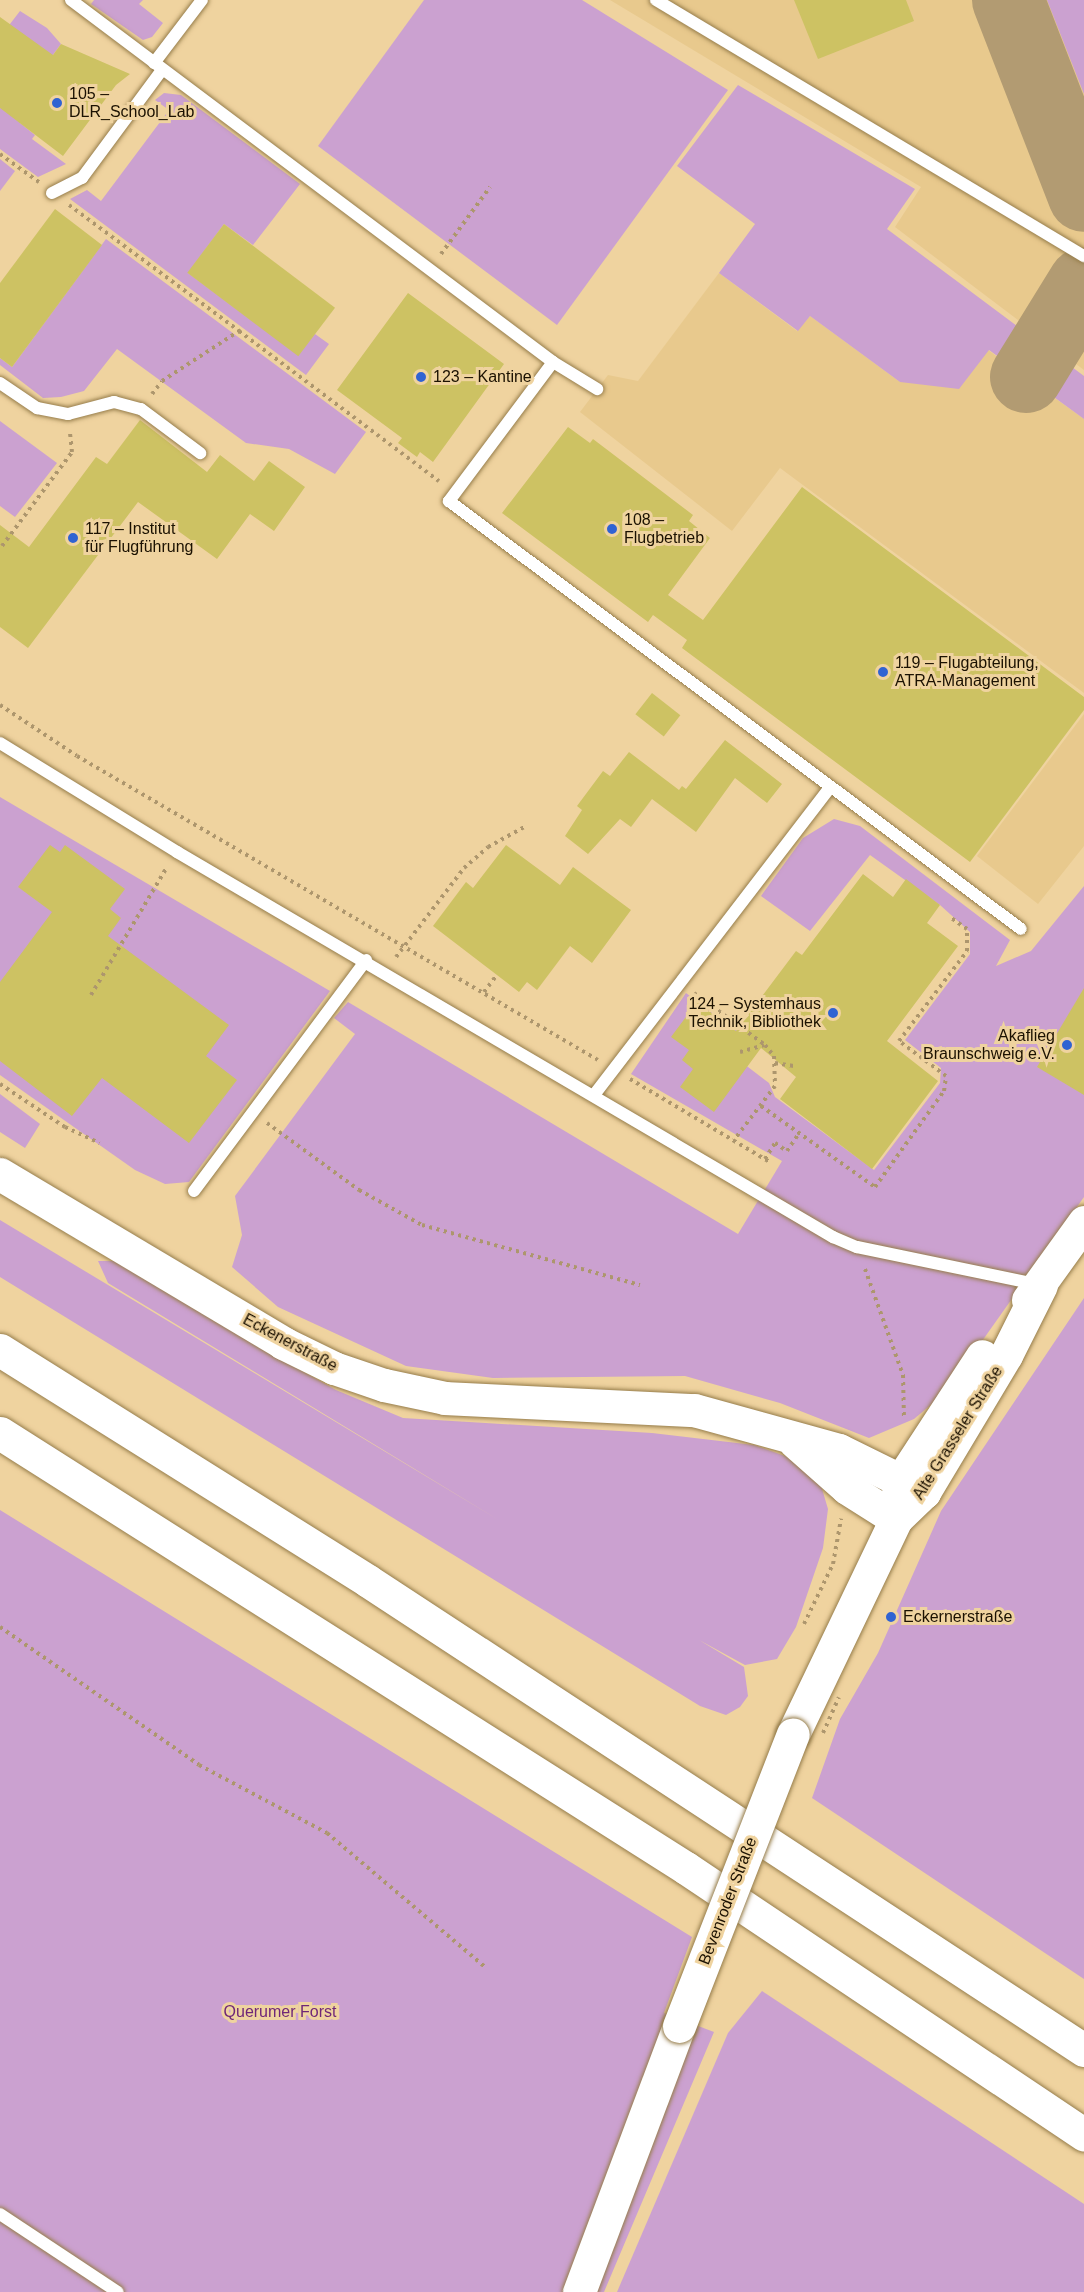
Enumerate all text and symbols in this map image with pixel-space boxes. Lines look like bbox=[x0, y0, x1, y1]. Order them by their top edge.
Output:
place label: 105 – DLR_School_Lab bbox=[69, 84, 194, 122]
marker: 105 – DLR_School_Lab bbox=[50, 96, 64, 110]
place label: 123 – Kantine bbox=[433, 367, 532, 387]
marker: 123 – Kantine bbox=[414, 370, 428, 384]
place label: 108 – Flugbetrieb bbox=[624, 510, 704, 548]
place label: 117 – Institut für Flugführung bbox=[85, 519, 194, 557]
marker: 108 – Flugbetrieb bbox=[605, 522, 619, 536]
marker: 117 – Institut für Flugführung bbox=[66, 531, 80, 545]
place label: 119 – Flugabteilung, ATRA-Management bbox=[895, 653, 1039, 691]
marker: 119 – Flugabteilung, ATRA-Management bbox=[876, 665, 890, 679]
place label: 124 – Systemhaus Technik, Bibliothek bbox=[688, 994, 821, 1032]
marker: 124 – Systemhaus Technik, Bibliothek bbox=[826, 1006, 840, 1020]
place label: Akaflieg Braunschweig e.V. bbox=[923, 1026, 1055, 1064]
marker: Akaflieg Braunschweig e.V. bbox=[1060, 1038, 1074, 1052]
street label: Eckenerstraße bbox=[240, 1310, 340, 1376]
street label: Alte Grasseler Straße bbox=[909, 1363, 1007, 1503]
place label: Eckernerstraße bbox=[903, 1607, 1012, 1627]
marker: Eckernerstraße bbox=[884, 1610, 898, 1624]
street label: Bevenroder Straße bbox=[695, 1834, 761, 1968]
park label: Querumer Forst bbox=[224, 2002, 336, 2022]

